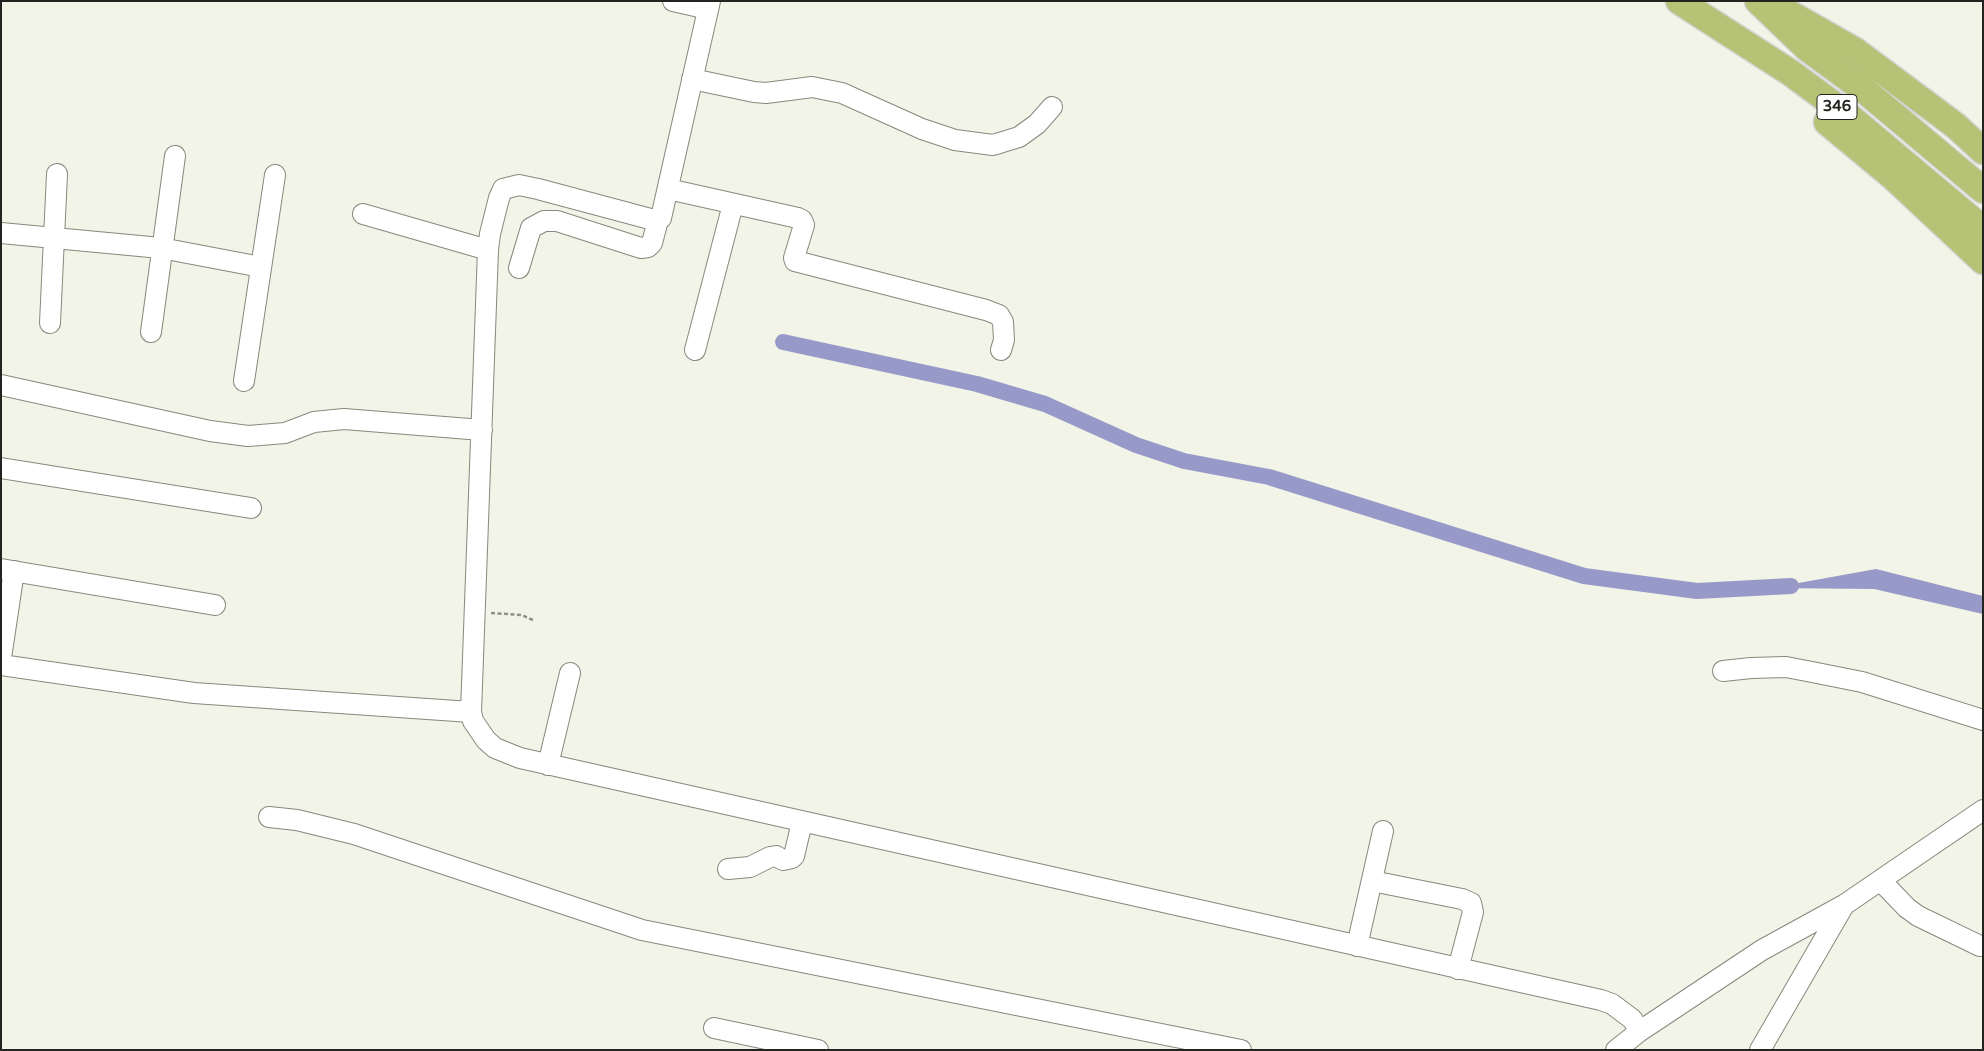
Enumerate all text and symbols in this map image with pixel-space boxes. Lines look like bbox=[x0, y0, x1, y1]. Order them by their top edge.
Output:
road number: 346 bbox=[1817, 94, 1857, 120]

